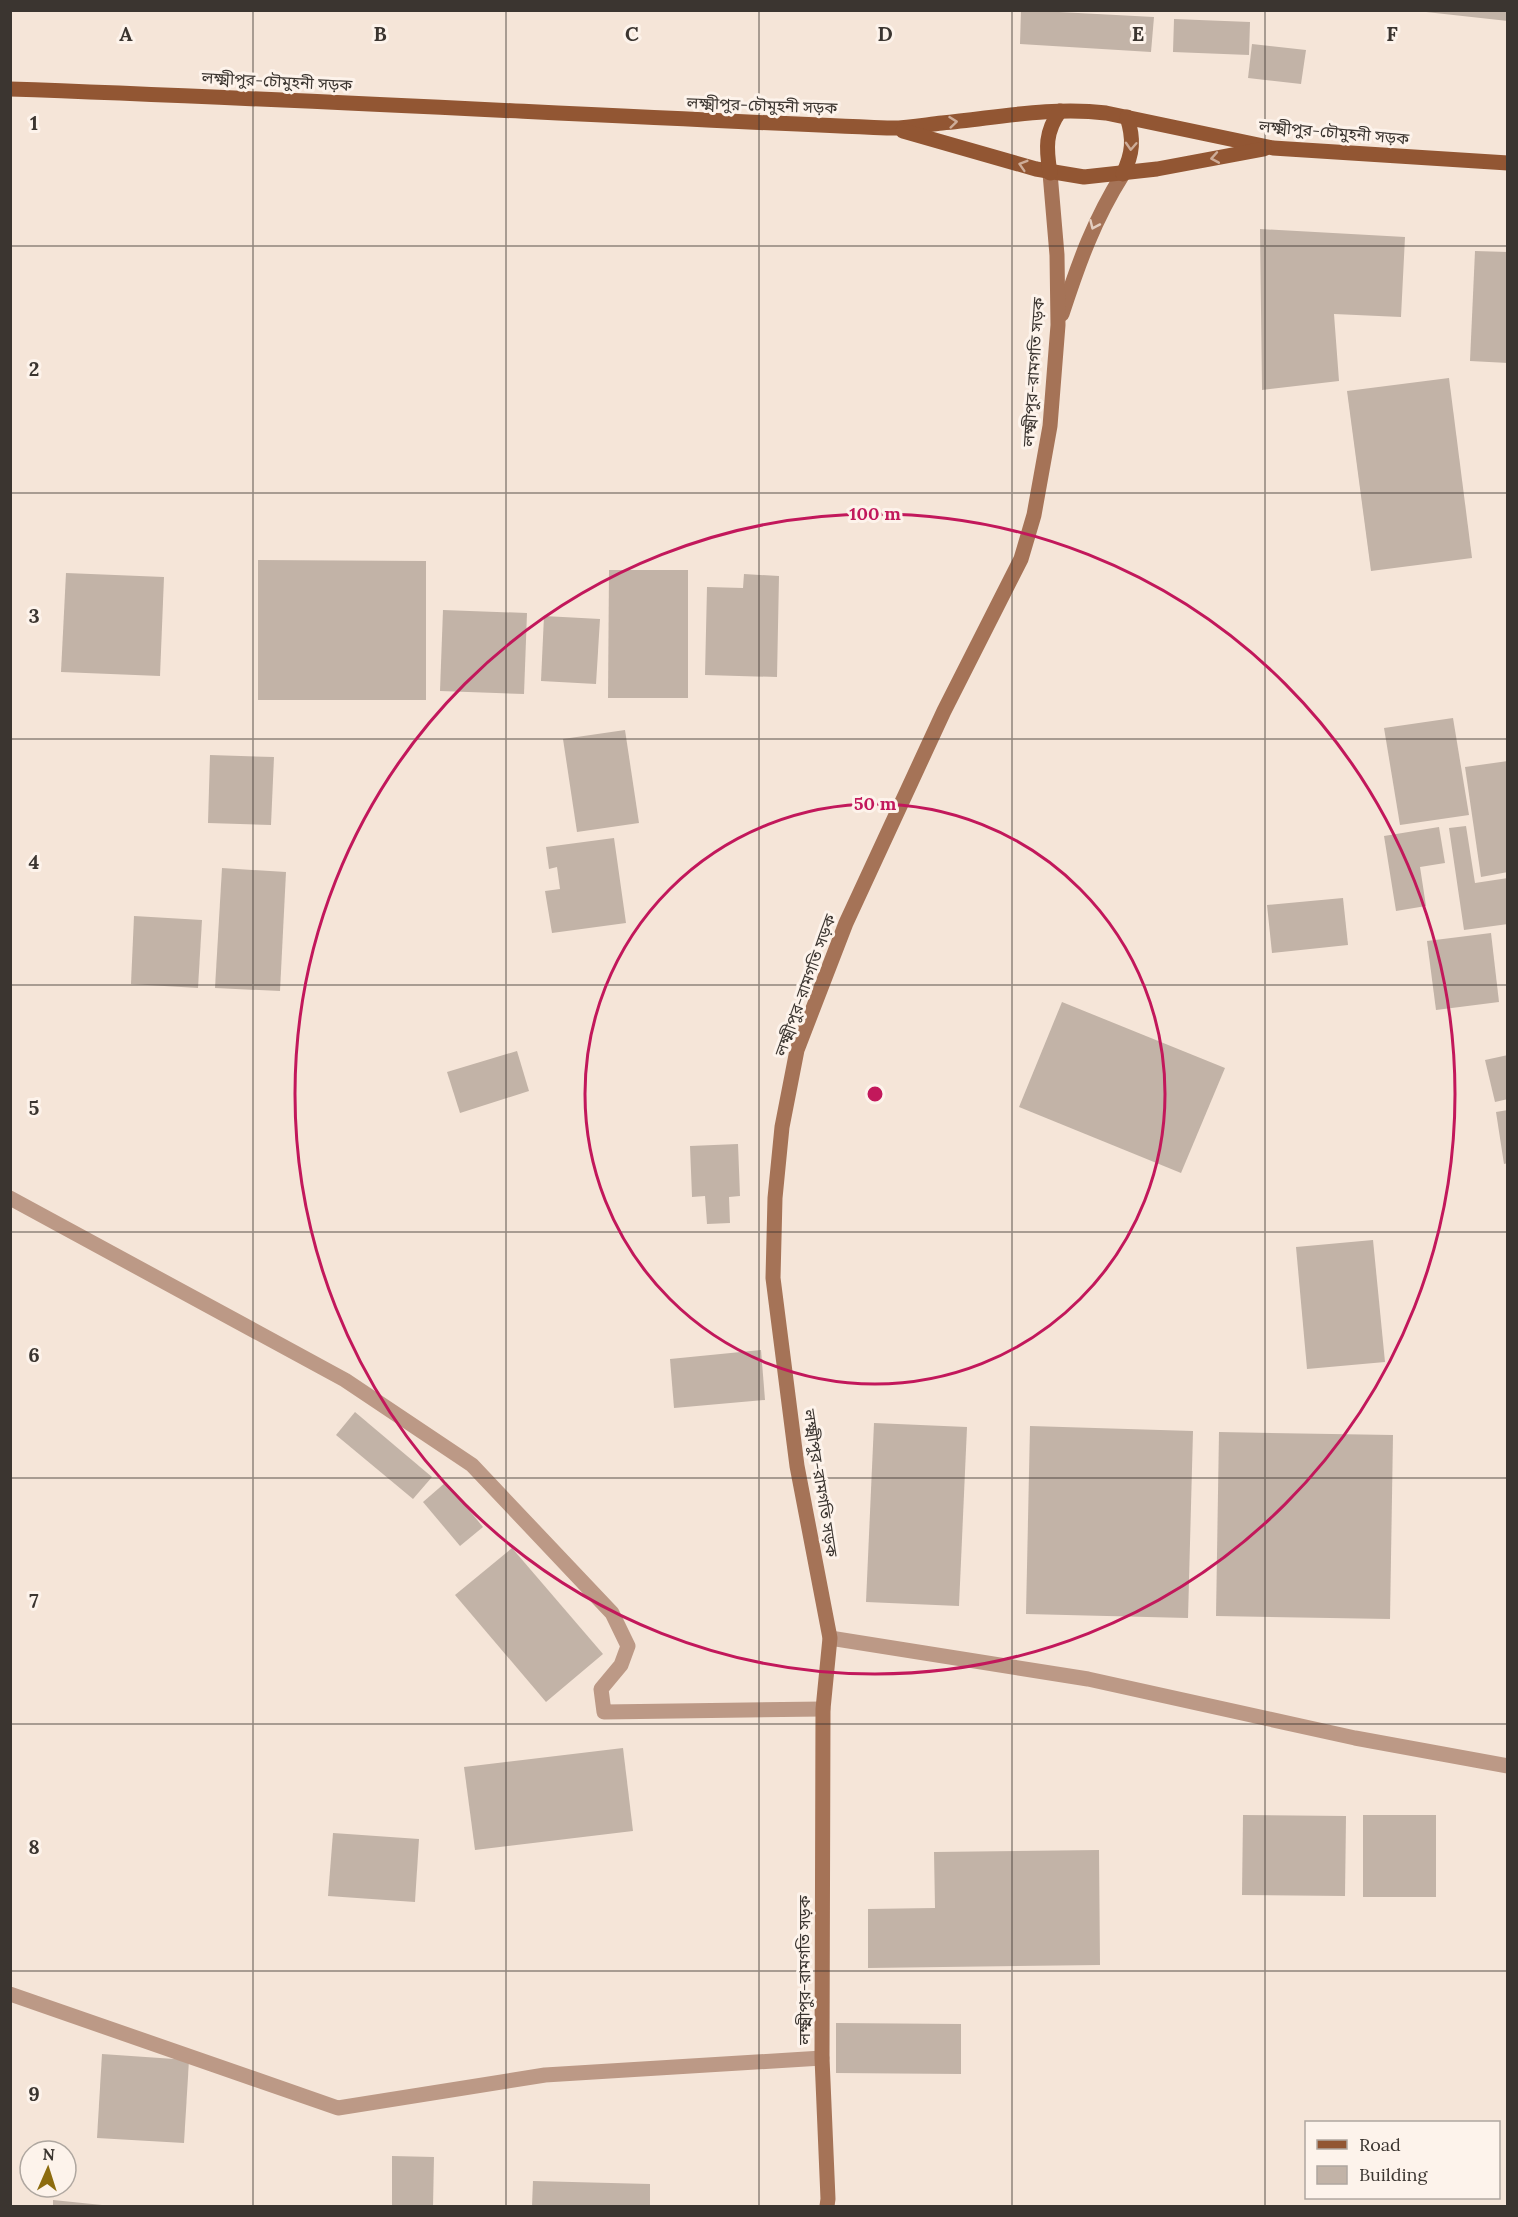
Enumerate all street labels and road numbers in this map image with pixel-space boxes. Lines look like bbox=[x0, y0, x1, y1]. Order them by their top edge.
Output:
street label: লক্ষ্মীপুর-চৌমুহনী সড়ক bbox=[200, 67, 354, 95]
street label: লক্ষ্মীপুর-চৌমুহনী সড়ক bbox=[685, 92, 839, 118]
street label: লক্ষ্মীপুর-চৌমুহনী সড়ক bbox=[1257, 115, 1411, 149]
street label: লক্ষ্মীপুর-রামগতি সড়ক bbox=[1018, 296, 1048, 448]
street label: লক্ষ্মীপুর-রামগতি সড়ক bbox=[770, 910, 840, 1060]
street label: লক্ষ্মীপুর-রামগতি সড়ক bbox=[799, 1407, 843, 1559]
street label: লক্ষ্মীপুর-রামগতি সড়ক bbox=[794, 1894, 814, 2046]

